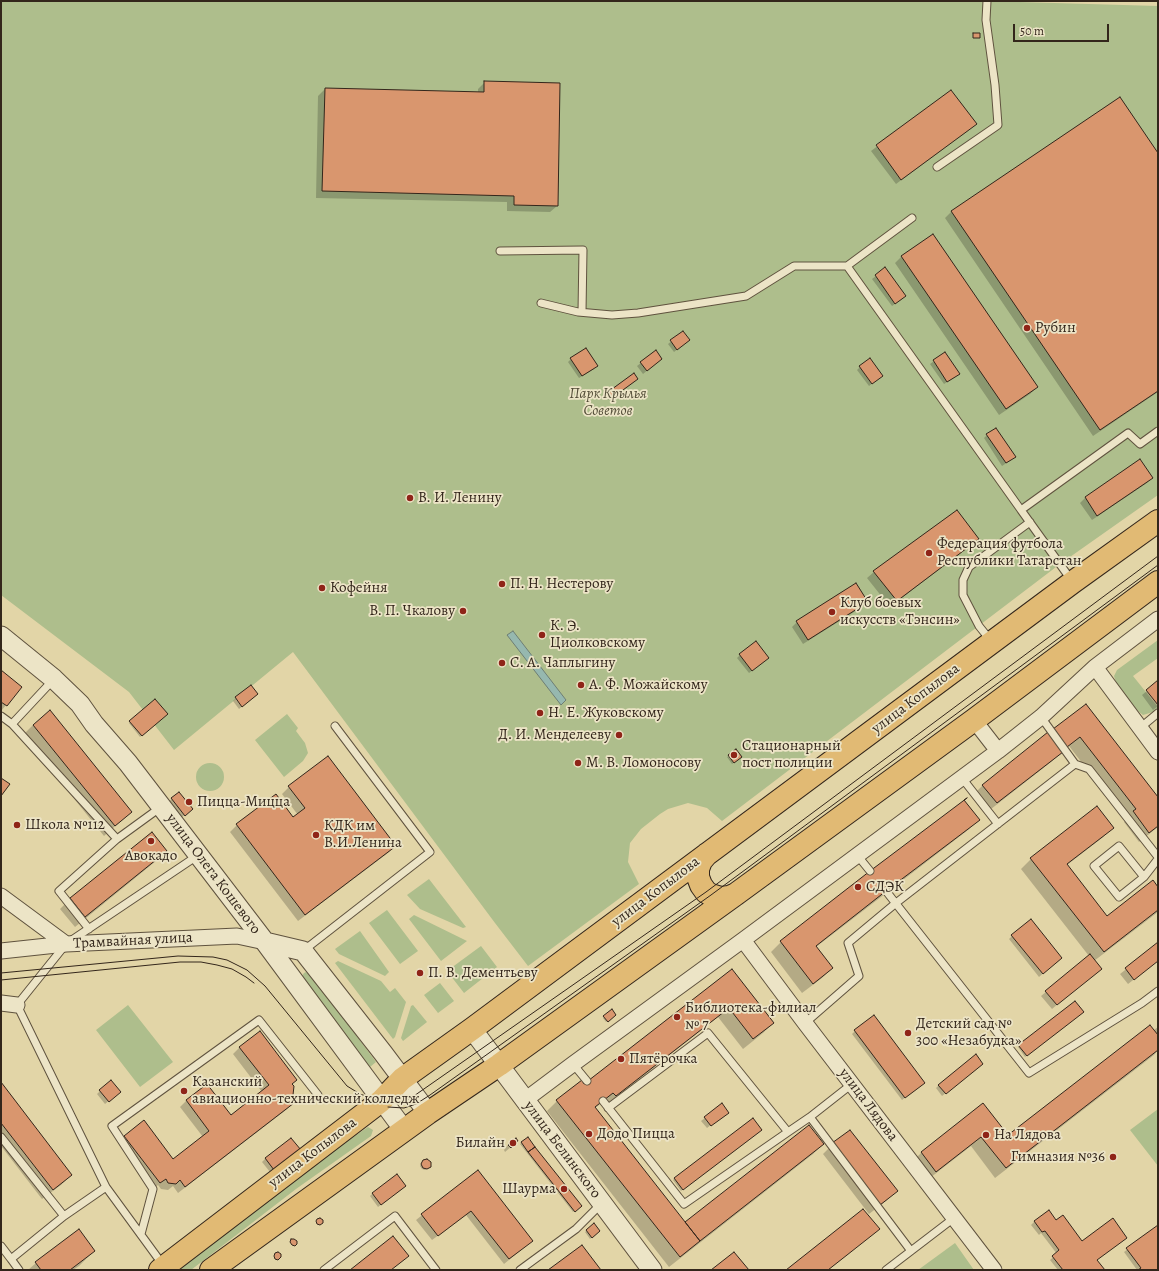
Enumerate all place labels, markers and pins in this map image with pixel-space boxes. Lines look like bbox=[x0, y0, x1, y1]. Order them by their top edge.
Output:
place label: Рубин bbox=[1035, 319, 1076, 337]
marker: Рубин bbox=[1022, 323, 1032, 333]
place label: В. И. Ленину bbox=[418, 489, 502, 507]
marker: В. И. Ленину bbox=[405, 493, 415, 503]
place label: Федерация футбола Республики Татарстан bbox=[937, 535, 1082, 570]
marker: Федерация футбола Республики Татарстан bbox=[924, 548, 934, 558]
place label: П. Н. Нестерову bbox=[510, 575, 613, 593]
place label: Кофейня bbox=[330, 579, 387, 597]
marker: П. Н. Нестерову bbox=[497, 579, 507, 589]
marker: Кофейня bbox=[317, 583, 327, 593]
place label: Клуб боевых искусств «Тэнсин» bbox=[840, 594, 960, 629]
place label: В. П. Чкалову bbox=[369, 602, 455, 620]
marker: В. П. Чкалову bbox=[458, 606, 468, 616]
marker: Клуб боевых искусств «Тэнсин» bbox=[827, 607, 837, 617]
place label: К. Э. Циолковскому bbox=[550, 617, 645, 652]
marker: К. Э. Циолковскому bbox=[537, 630, 547, 640]
place label: С. А. Чаплыгину bbox=[510, 654, 615, 672]
marker: С. А. Чаплыгину bbox=[497, 658, 507, 668]
place label: А. Ф. Можайскому bbox=[589, 676, 708, 694]
marker: А. Ф. Можайскому bbox=[576, 680, 586, 690]
place label: Н. Е. Жуковскому bbox=[548, 704, 663, 722]
marker: Н. Е. Жуковскому bbox=[535, 708, 545, 718]
place label: Д. И. Менделееву bbox=[498, 726, 611, 744]
marker: Д. И. Менделееву bbox=[614, 730, 624, 740]
place label: Стационарный пост полиции bbox=[742, 737, 841, 772]
marker: Стационарный пост полиции bbox=[729, 750, 739, 760]
place label: М. В. Ломоносову bbox=[586, 754, 701, 772]
marker: М. В. Ломоносову bbox=[573, 758, 583, 768]
place label: Пицца-Мицца bbox=[197, 793, 290, 811]
marker: Пицца-Мицца bbox=[184, 797, 194, 807]
place label: Школа №112 bbox=[25, 816, 105, 834]
place label: КДК им В.И.Ленина bbox=[324, 817, 402, 852]
marker: Школа №112 bbox=[12, 820, 22, 830]
marker: КДК им В.И.Ленина bbox=[311, 830, 321, 840]
marker: Авокадо bbox=[146, 836, 156, 846]
place label: Авокадо bbox=[125, 847, 177, 865]
place label: СДЭК bbox=[866, 878, 904, 896]
marker: СДЭК bbox=[853, 882, 863, 892]
place label: П. В. Дементьеву bbox=[428, 964, 538, 982]
marker: П. В. Дементьеву bbox=[415, 968, 425, 978]
place label: Библиотека-филиал № 7 bbox=[685, 999, 817, 1034]
marker: Библиотека-филиал № 7 bbox=[672, 1012, 682, 1022]
place label: Детский сад № 300 «Незабудка» bbox=[916, 1015, 1021, 1050]
marker: Детский сад № 300 «Незабудка» bbox=[903, 1028, 913, 1038]
place label: Пятёрочка bbox=[629, 1050, 697, 1068]
marker: Пятёрочка bbox=[616, 1054, 626, 1064]
place label: Казанский авиационно-технический колледж bbox=[192, 1073, 420, 1108]
marker: Казанский авиационно-технический колледж bbox=[179, 1086, 189, 1096]
place label: Додо Пицца bbox=[597, 1125, 675, 1143]
place label: На Лядова bbox=[994, 1126, 1061, 1144]
marker: Додо Пицца bbox=[584, 1129, 594, 1139]
marker: На Лядова bbox=[981, 1130, 991, 1140]
place label: Билайн bbox=[455, 1134, 505, 1152]
marker: Билайн bbox=[508, 1138, 518, 1148]
place label: Гимназия №36 bbox=[1011, 1148, 1105, 1166]
marker: Гимназия №36 bbox=[1108, 1152, 1118, 1162]
place label: Шаурма bbox=[502, 1180, 556, 1198]
marker: Шаурма bbox=[559, 1184, 569, 1194]

